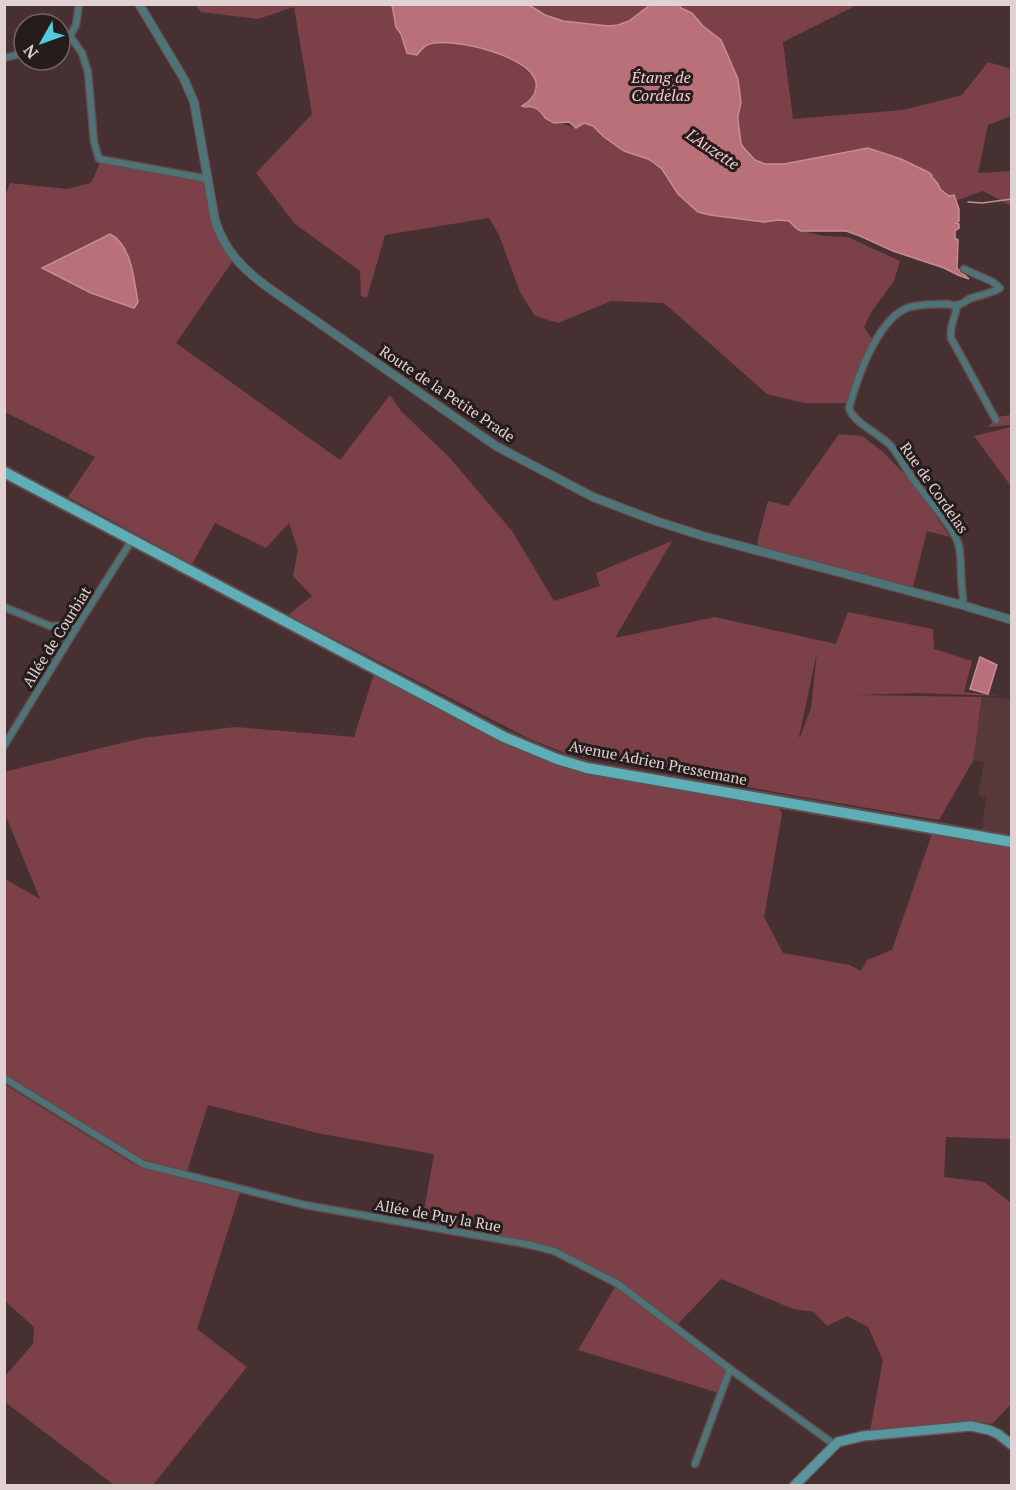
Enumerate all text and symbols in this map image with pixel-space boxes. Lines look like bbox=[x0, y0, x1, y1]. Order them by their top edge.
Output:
north arrow bbox=[12, 12, 72, 72]
text: N bbox=[18, 40, 43, 63]
water label: Étang de Cordelas bbox=[630, 66, 691, 106]
water label: L'Auzette bbox=[681, 123, 744, 175]
street label: Route de la Petite Prade bbox=[376, 340, 519, 446]
street label: Rue de Cordelas bbox=[896, 438, 974, 537]
street label: Allée de Courbiat bbox=[17, 582, 95, 691]
street label: Avenue Adrien Pressemane bbox=[567, 735, 749, 789]
street label: Allée de Puy la Rue bbox=[374, 1194, 503, 1236]

